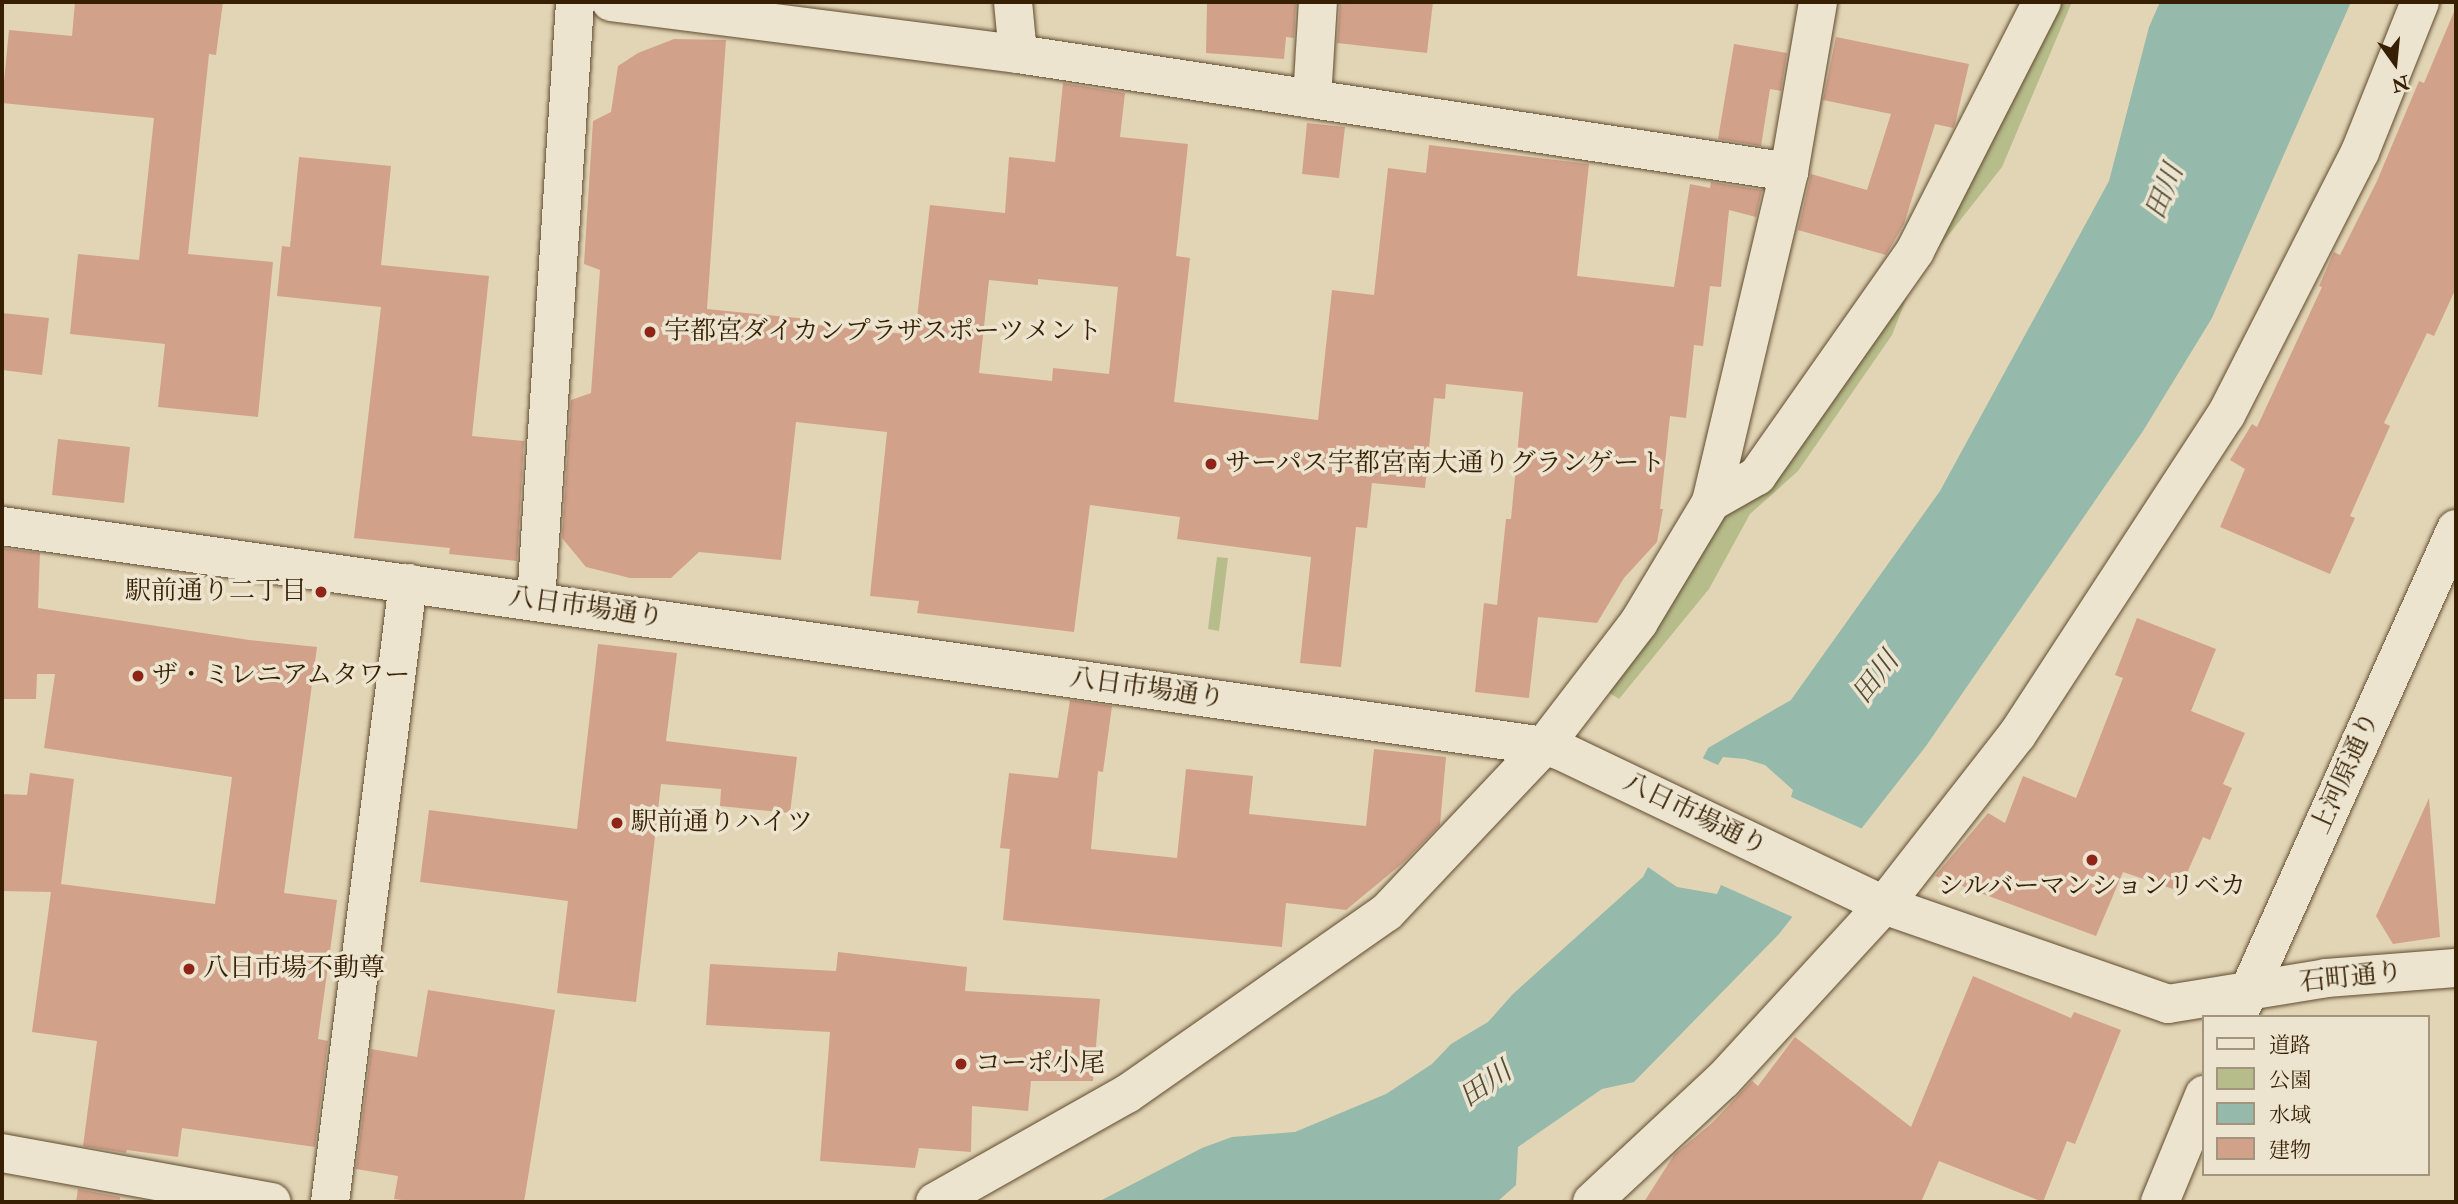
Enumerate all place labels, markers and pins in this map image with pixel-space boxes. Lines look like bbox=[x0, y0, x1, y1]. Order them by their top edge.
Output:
place label: 宇都宮ダイカンプラザスポーツメント bbox=[664, 316, 1106, 348]
marker: 宇都宮ダイカンプラザスポーツメント bbox=[642, 324, 658, 340]
place label: サーパス宇都宮南大通りグランゲート bbox=[1225, 448, 1667, 480]
marker: サーパス宇都宮南大通りグランゲート bbox=[1203, 456, 1219, 472]
place label: 駅前通り二丁目 bbox=[125, 576, 307, 608]
marker: 駅前通り二丁目 bbox=[313, 584, 329, 600]
place label: ザ・ミレニアムタワー bbox=[152, 660, 412, 692]
marker: ザ・ミレニアムタワー bbox=[130, 668, 146, 684]
place label: 駅前通りハイツ bbox=[631, 807, 813, 839]
marker: 駅前通りハイツ bbox=[609, 815, 625, 831]
marker: シルバーマンションリベカ bbox=[2084, 852, 2100, 868]
place label: シルバーマンションリベカ bbox=[1936, 871, 2248, 903]
place label: 八日市場不動尊 bbox=[203, 953, 385, 985]
marker: 八日市場不動尊 bbox=[181, 961, 197, 977]
place label: コーポ小尾 bbox=[975, 1048, 1105, 1080]
marker: コーポ小尾 bbox=[953, 1056, 969, 1072]

